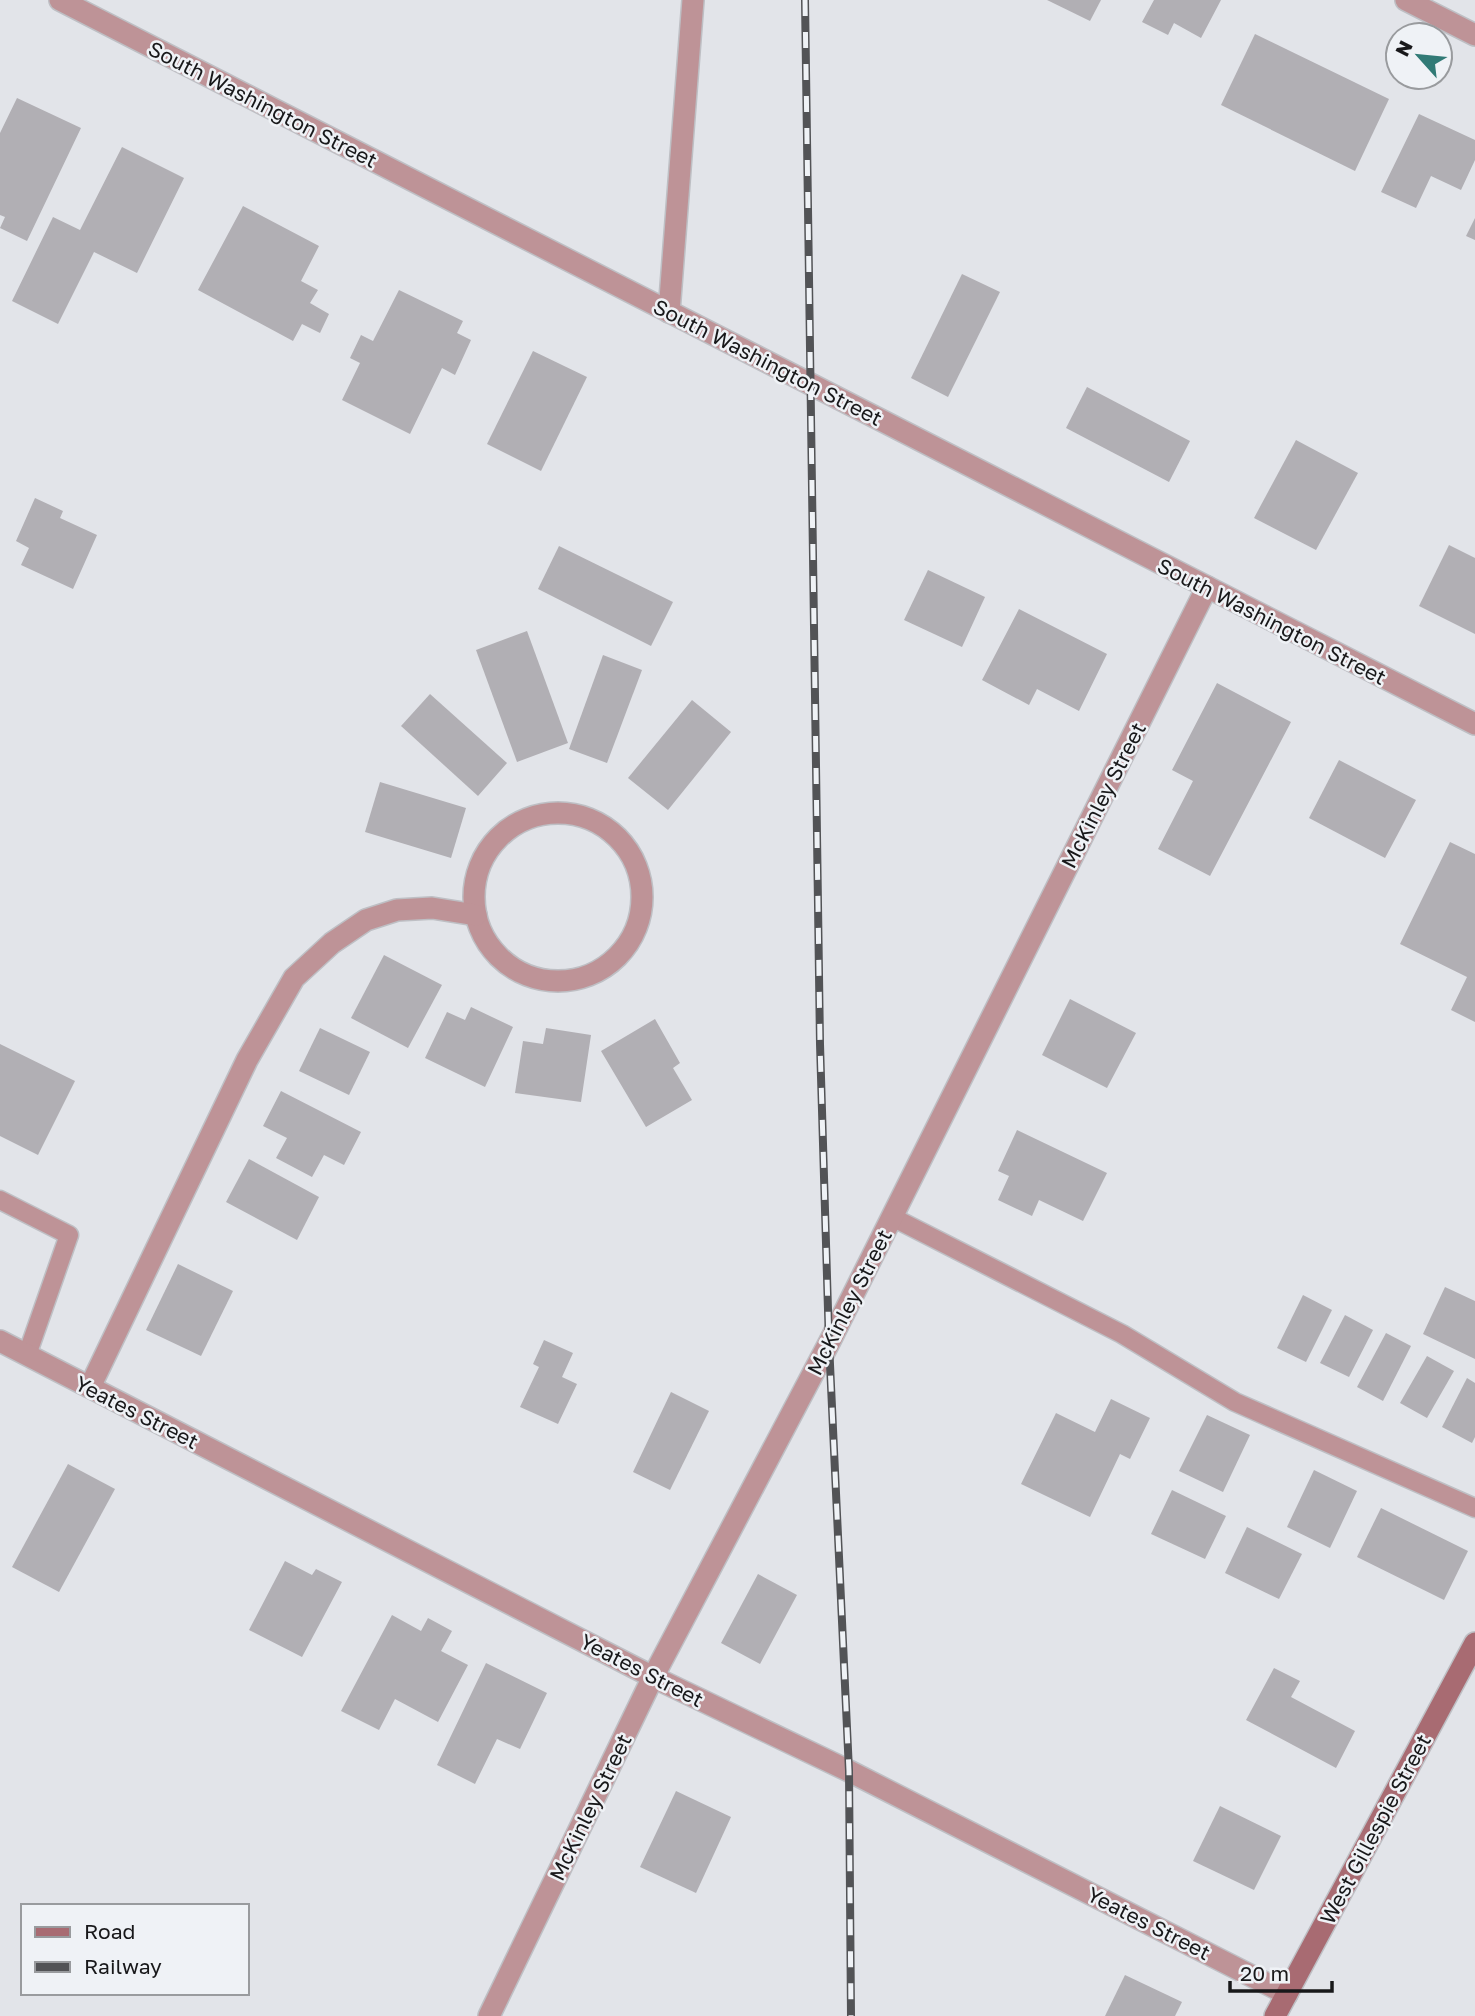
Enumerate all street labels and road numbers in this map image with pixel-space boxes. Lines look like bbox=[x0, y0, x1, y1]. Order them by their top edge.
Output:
street label: South Washington Street bbox=[144, 35, 382, 173]
street label: South Washington Street bbox=[649, 293, 887, 431]
street label: South Washington Street bbox=[1153, 552, 1391, 690]
street label: McKinley Street bbox=[1055, 718, 1151, 872]
street label: McKinley Street bbox=[801, 1225, 897, 1379]
street label: Yeates Street bbox=[71, 1370, 203, 1454]
street label: Yeates Street bbox=[576, 1628, 708, 1712]
street label: McKinley Street bbox=[543, 1729, 637, 1885]
street label: West Gillespie Street bbox=[1314, 1730, 1436, 1928]
street label: Yeates Street bbox=[1083, 1881, 1215, 1965]

